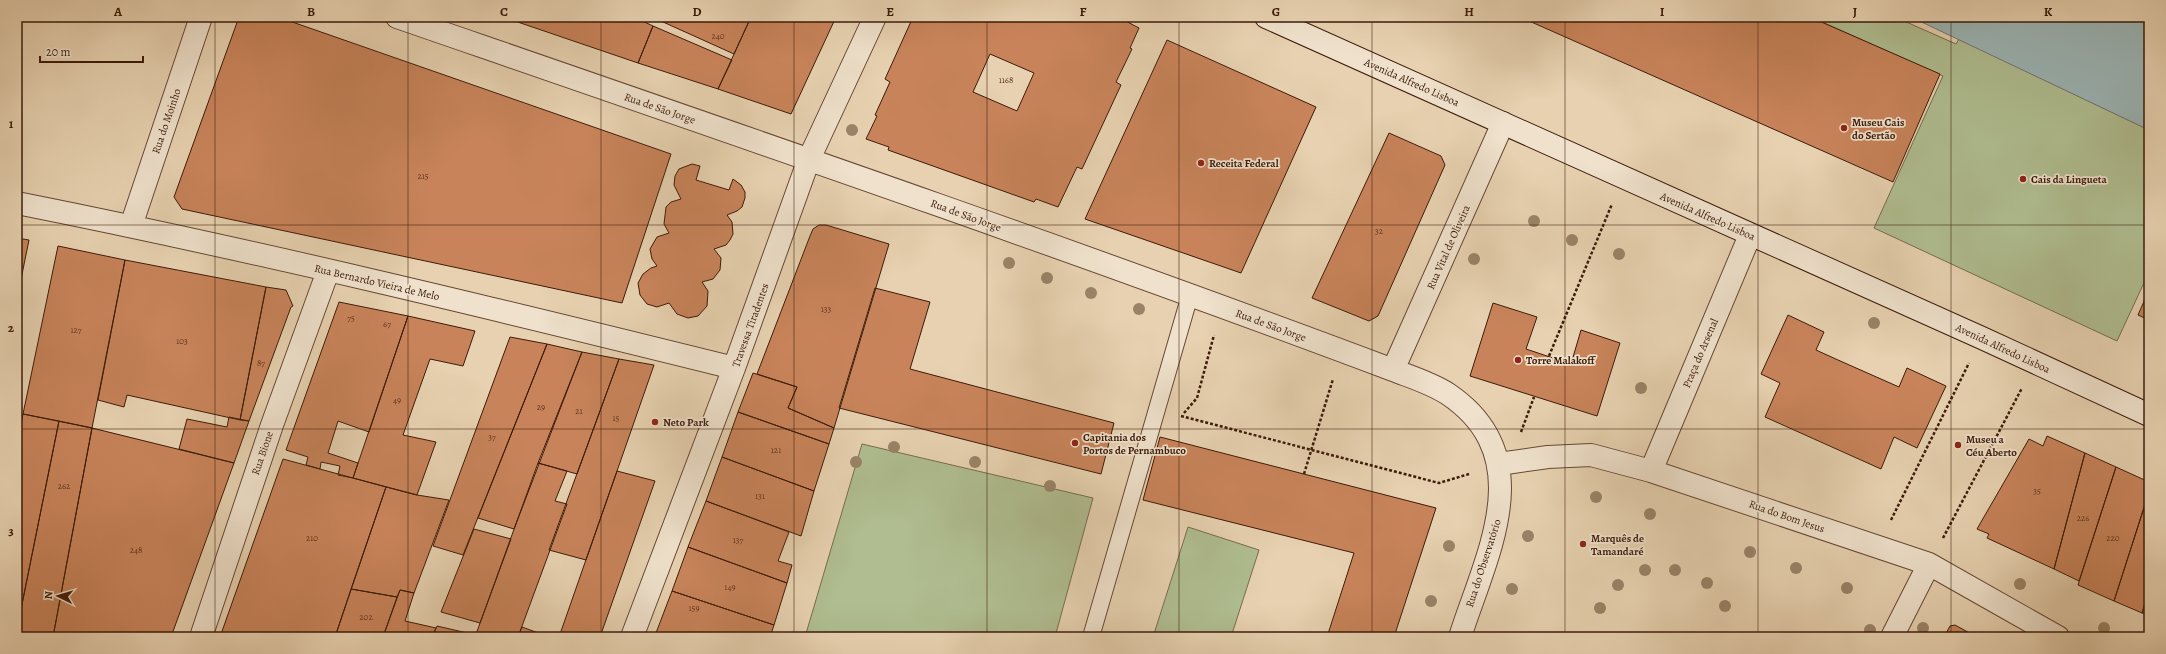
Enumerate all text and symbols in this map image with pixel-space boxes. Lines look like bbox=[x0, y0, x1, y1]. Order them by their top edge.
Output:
text: A bbox=[113, 3, 123, 20]
text: B bbox=[307, 3, 315, 20]
text: C bbox=[500, 3, 508, 20]
text: D bbox=[692, 3, 702, 20]
text: E bbox=[886, 3, 894, 20]
text: F bbox=[1080, 3, 1087, 20]
text: G bbox=[1272, 3, 1280, 20]
text: H bbox=[1464, 3, 1474, 20]
text: I bbox=[1660, 3, 1665, 20]
text: J bbox=[1853, 3, 1857, 20]
text: K bbox=[2044, 3, 2053, 20]
house number: 240 bbox=[711, 30, 725, 42]
scale bar bbox=[40, 38, 143, 64]
text: 20 m bbox=[46, 44, 70, 60]
street label: Avenida Alfredo Lisboa bbox=[1361, 54, 1463, 111]
house number: 1168 bbox=[999, 74, 1013, 86]
street label: Rua do Moinho bbox=[148, 86, 185, 156]
street label: Rua de São Jorge bbox=[622, 89, 697, 128]
text: 1 bbox=[9, 115, 14, 132]
place label: Museu Cais do Sertão bbox=[1852, 115, 1905, 143]
marker: Museu Cais do Sertão bbox=[1839, 123, 1849, 133]
place label: Receita Federal bbox=[1209, 156, 1279, 171]
marker: Receita Federal bbox=[1196, 158, 1206, 168]
house number: 215 bbox=[417, 170, 429, 182]
place label: Cais da Lingueta bbox=[2031, 172, 2107, 187]
marker: Cais da Lingueta bbox=[2018, 174, 2028, 184]
street label: Avenida Alfredo Lisboa bbox=[1657, 188, 1759, 245]
street label: Rua de São Jorge bbox=[928, 196, 1003, 235]
street label: Rua Vital de Oliveira bbox=[1423, 202, 1474, 292]
house number: 32 bbox=[1375, 225, 1384, 237]
street label: Rua Bernardo Vieira de Melo bbox=[313, 261, 441, 304]
street label: Travessa Tiradentes bbox=[728, 281, 773, 369]
house number: 133 bbox=[821, 303, 832, 315]
street label: Rua de São Jorge bbox=[1233, 306, 1308, 345]
house number: 75 bbox=[347, 312, 355, 324]
street label: Praça do Arsenal bbox=[1679, 316, 1722, 390]
house number: 67 bbox=[383, 318, 391, 330]
text: 2 bbox=[8, 319, 15, 336]
street label: Avenida Alfredo Lisboa bbox=[1952, 320, 2053, 377]
house number: 127 bbox=[70, 324, 82, 336]
house number: 103 bbox=[176, 335, 188, 347]
place label: Torre Malakoff bbox=[1526, 353, 1597, 368]
marker: Torre Malakoff bbox=[1513, 355, 1523, 365]
house number: 87 bbox=[257, 357, 265, 369]
house number: 49 bbox=[393, 394, 401, 406]
house number: 29 bbox=[537, 401, 545, 413]
house number: 21 bbox=[575, 405, 583, 417]
house number: 15 bbox=[613, 412, 620, 424]
place label: Neto Park bbox=[663, 415, 709, 430]
marker: Neto Park bbox=[650, 417, 660, 427]
street label: Rua Bione bbox=[248, 429, 277, 477]
place label: Capitania dos Portos de Pernambuco bbox=[1083, 430, 1186, 458]
house number: 37 bbox=[488, 431, 496, 443]
place label: Museu a Céu Aberto bbox=[1966, 432, 2017, 460]
marker: Capitania dos Portos de Pernambuco bbox=[1070, 438, 1080, 448]
marker: Museu a Céu Aberto bbox=[1953, 440, 1963, 450]
house number: 121 bbox=[771, 444, 781, 456]
house number: 262 bbox=[58, 480, 71, 492]
house number: 35 bbox=[2033, 485, 2041, 497]
house number: 131 bbox=[755, 490, 765, 502]
street label: Rua do Bom Jesus bbox=[1747, 496, 1827, 536]
house number: 226 bbox=[2077, 512, 2089, 524]
street label: Rua do Observatório bbox=[1462, 517, 1505, 609]
text: 3 bbox=[8, 522, 14, 539]
place label: Marquês de Tamandaré bbox=[1591, 531, 1644, 559]
house number: 210 bbox=[306, 532, 318, 544]
house number: 220 bbox=[2106, 532, 2120, 544]
house number: 137 bbox=[733, 534, 744, 546]
marker: Marquês de Tamandaré bbox=[1578, 539, 1588, 549]
house number: 248 bbox=[130, 544, 142, 556]
north arrow bbox=[38, 576, 78, 616]
house number: 149 bbox=[724, 581, 736, 593]
text: N bbox=[41, 591, 56, 600]
house number: 159 bbox=[688, 602, 700, 614]
house number: 202 bbox=[359, 611, 373, 623]

